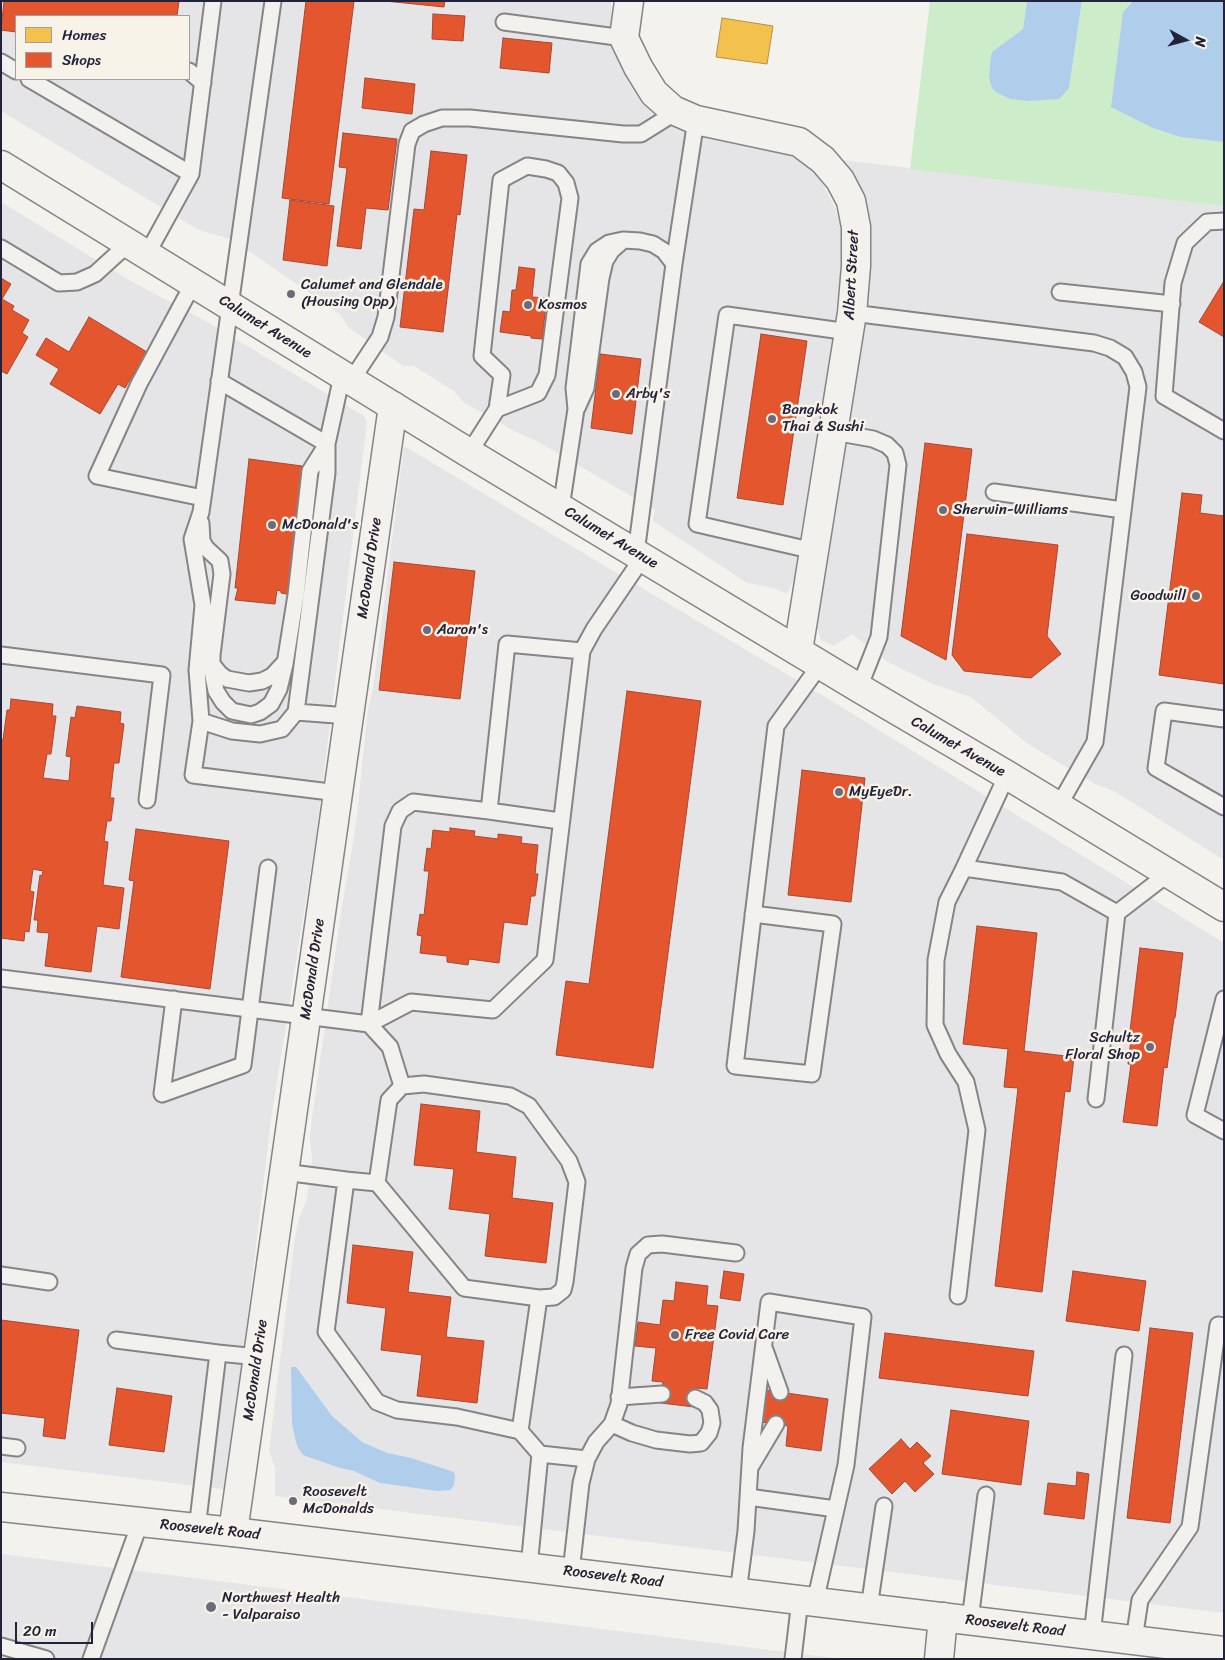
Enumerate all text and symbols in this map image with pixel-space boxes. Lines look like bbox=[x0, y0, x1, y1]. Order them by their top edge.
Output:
legend bbox=[15, 15, 190, 80]
north arrow bbox=[1160, 15, 1210, 65]
text: Homes bbox=[62, 22, 106, 48]
text: N bbox=[1187, 36, 1213, 48]
text: Shops bbox=[62, 47, 101, 73]
street label: Albert Street bbox=[841, 230, 863, 320]
place label: Calumet and Glendale (Housing Opp) bbox=[301, 276, 443, 311]
marker: Calumet and Glendale (Housing Opp) bbox=[285, 288, 297, 300]
street label: Calumet Avenue bbox=[215, 291, 315, 363]
place label: Kosmos bbox=[538, 296, 587, 314]
marker: Kosmos bbox=[522, 299, 534, 311]
place label: Arby's bbox=[626, 385, 670, 403]
marker: Arby's bbox=[610, 388, 622, 400]
place label: Bangkok Thai & Sushi bbox=[782, 401, 864, 436]
marker: Bangkok Thai & Sushi bbox=[766, 413, 778, 425]
place label: Sherwin-Williams bbox=[953, 501, 1068, 519]
street label: Calumet Avenue bbox=[561, 503, 661, 573]
marker: Sherwin-Williams bbox=[937, 504, 949, 516]
place label: McDonald's bbox=[282, 516, 359, 534]
street label: McDonald Drive bbox=[354, 516, 386, 620]
marker: McDonald's bbox=[266, 519, 278, 531]
place label: Goodwill bbox=[1130, 587, 1186, 605]
marker: Goodwill bbox=[1190, 590, 1202, 602]
place label: Aaron's bbox=[437, 621, 488, 639]
marker: Aaron's bbox=[421, 624, 433, 636]
street label: Calumet Avenue bbox=[908, 713, 1008, 781]
place label: MyEyeDr. bbox=[849, 783, 912, 801]
marker: MyEyeDr. bbox=[833, 786, 845, 798]
street label: McDonald Drive bbox=[297, 917, 329, 1021]
place label: Schultz Floral Shop bbox=[1065, 1029, 1140, 1064]
marker: Schultz Floral Shop bbox=[1144, 1041, 1156, 1053]
street label: McDonald Drive bbox=[240, 1318, 272, 1422]
place label: Free Covid Care bbox=[685, 1326, 789, 1344]
marker: Free Covid Care bbox=[669, 1329, 681, 1341]
place label: Roosevelt McDonalds bbox=[303, 1483, 374, 1518]
marker: Roosevelt McDonalds bbox=[287, 1495, 299, 1507]
street label: Roosevelt Road bbox=[159, 1516, 261, 1544]
street label: Roosevelt Road bbox=[562, 1562, 664, 1592]
place label: Northwest Health - Valparaiso bbox=[222, 1589, 340, 1624]
marker: Northwest Health - Valparaiso bbox=[204, 1600, 218, 1614]
street label: Roosevelt Road bbox=[964, 1611, 1066, 1641]
scale bar bbox=[18, 1612, 95, 1644]
text: 20 m bbox=[23, 1618, 57, 1644]

